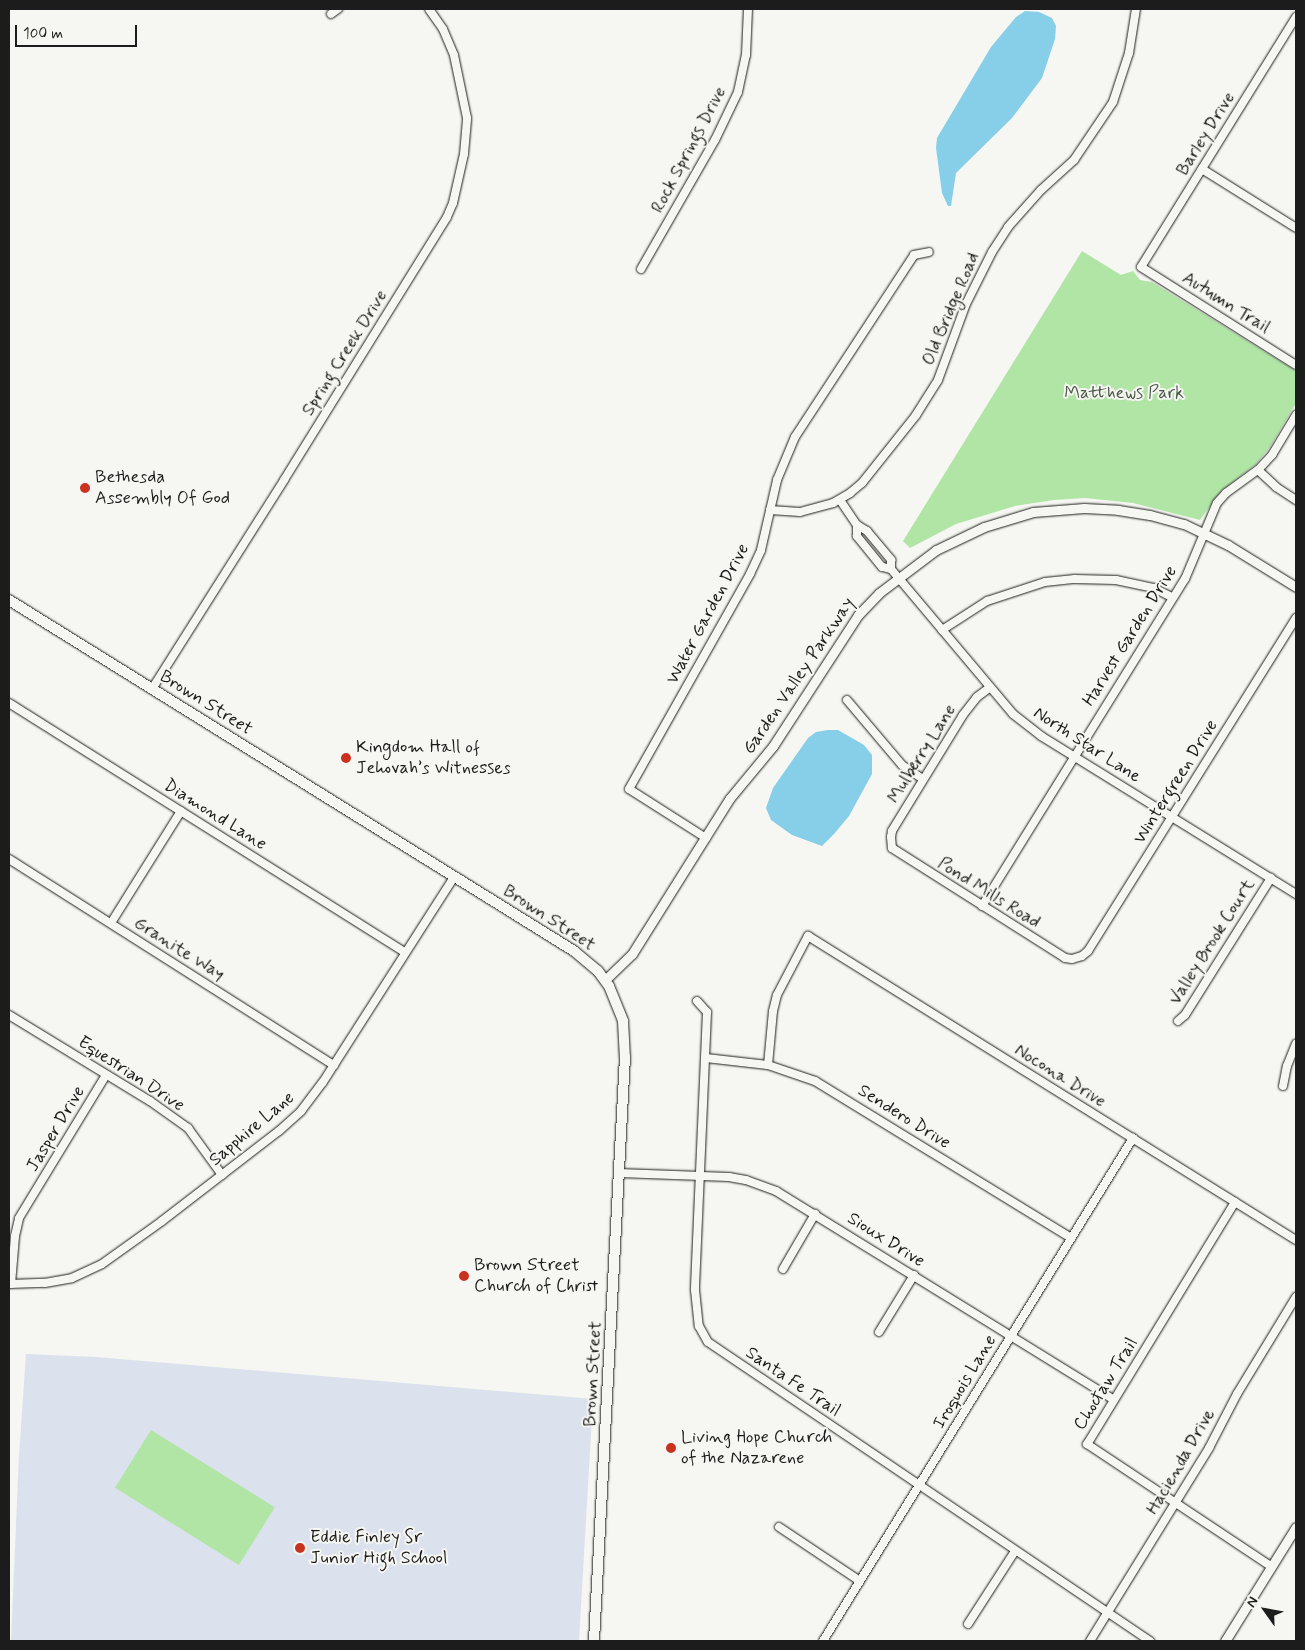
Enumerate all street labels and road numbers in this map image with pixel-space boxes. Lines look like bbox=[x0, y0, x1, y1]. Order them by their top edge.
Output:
street label: Rock Springs Drive bbox=[647, 83, 731, 217]
street label: Barley Drive bbox=[1172, 89, 1240, 179]
street label: Old Bridge Road bbox=[918, 250, 984, 368]
street label: Autumn Trail bbox=[1179, 268, 1273, 338]
street label: Spring Creek Drive bbox=[298, 287, 392, 419]
street label: Water Garden Drive bbox=[663, 542, 753, 686]
street label: Harvest Garden Drive bbox=[1078, 562, 1182, 710]
street label: Garden Valley Parkway bbox=[741, 597, 857, 755]
street label: Brown Street bbox=[156, 666, 256, 740]
street label: Mulberry Lane bbox=[883, 701, 961, 807]
street label: North Star Lane bbox=[1029, 702, 1145, 788]
street label: Wintergreen Drive bbox=[1130, 717, 1222, 847]
street label: Diamond Lane bbox=[160, 775, 270, 855]
street label: Pond Mills Road bbox=[934, 853, 1044, 933]
street label: Valley Brook Court bbox=[1166, 877, 1258, 1007]
street label: Brown Street bbox=[499, 880, 599, 956]
street label: Granite Way bbox=[129, 912, 229, 986]
street label: Equestrian Drive bbox=[74, 1032, 188, 1116]
street label: Nocona Drive bbox=[1010, 1039, 1110, 1113]
street label: Sendero Drive bbox=[854, 1080, 954, 1154]
street label: Jasper Drive bbox=[22, 1083, 90, 1175]
street label: Sapphire Lane bbox=[204, 1087, 300, 1171]
street label: Sioux Drive bbox=[844, 1208, 928, 1272]
street label: Brown Street bbox=[579, 1321, 607, 1427]
street label: Iroquois Lane bbox=[929, 1332, 1001, 1432]
street label: Choctaw Trail bbox=[1070, 1335, 1142, 1433]
street label: Santa Fe Trail bbox=[743, 1343, 843, 1421]
street label: Hacienda Drive bbox=[1142, 1406, 1220, 1518]

